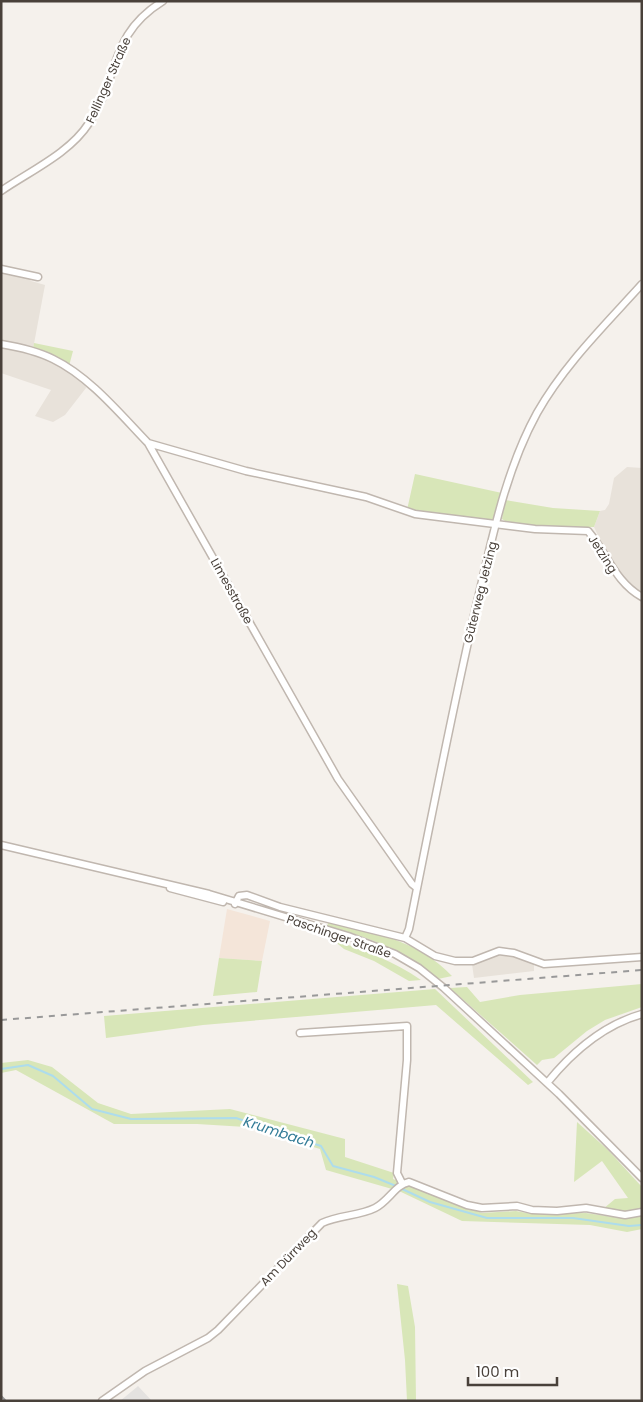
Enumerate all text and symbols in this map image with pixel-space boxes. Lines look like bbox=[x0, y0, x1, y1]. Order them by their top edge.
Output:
street label: Fellinger Straße bbox=[81, 34, 135, 126]
street label: Jetzing bbox=[584, 532, 622, 576]
street label: Güterweg Jetzing bbox=[459, 539, 501, 645]
street label: Limesstraße bbox=[207, 555, 257, 627]
street label: Paschinger Straße bbox=[284, 910, 394, 962]
water label: Krumbach bbox=[241, 1111, 317, 1153]
street label: Am Dürrweg bbox=[256, 1224, 320, 1290]
scale bar bbox=[468, 1354, 557, 1386]
text: 100 m bbox=[476, 1361, 519, 1382]

